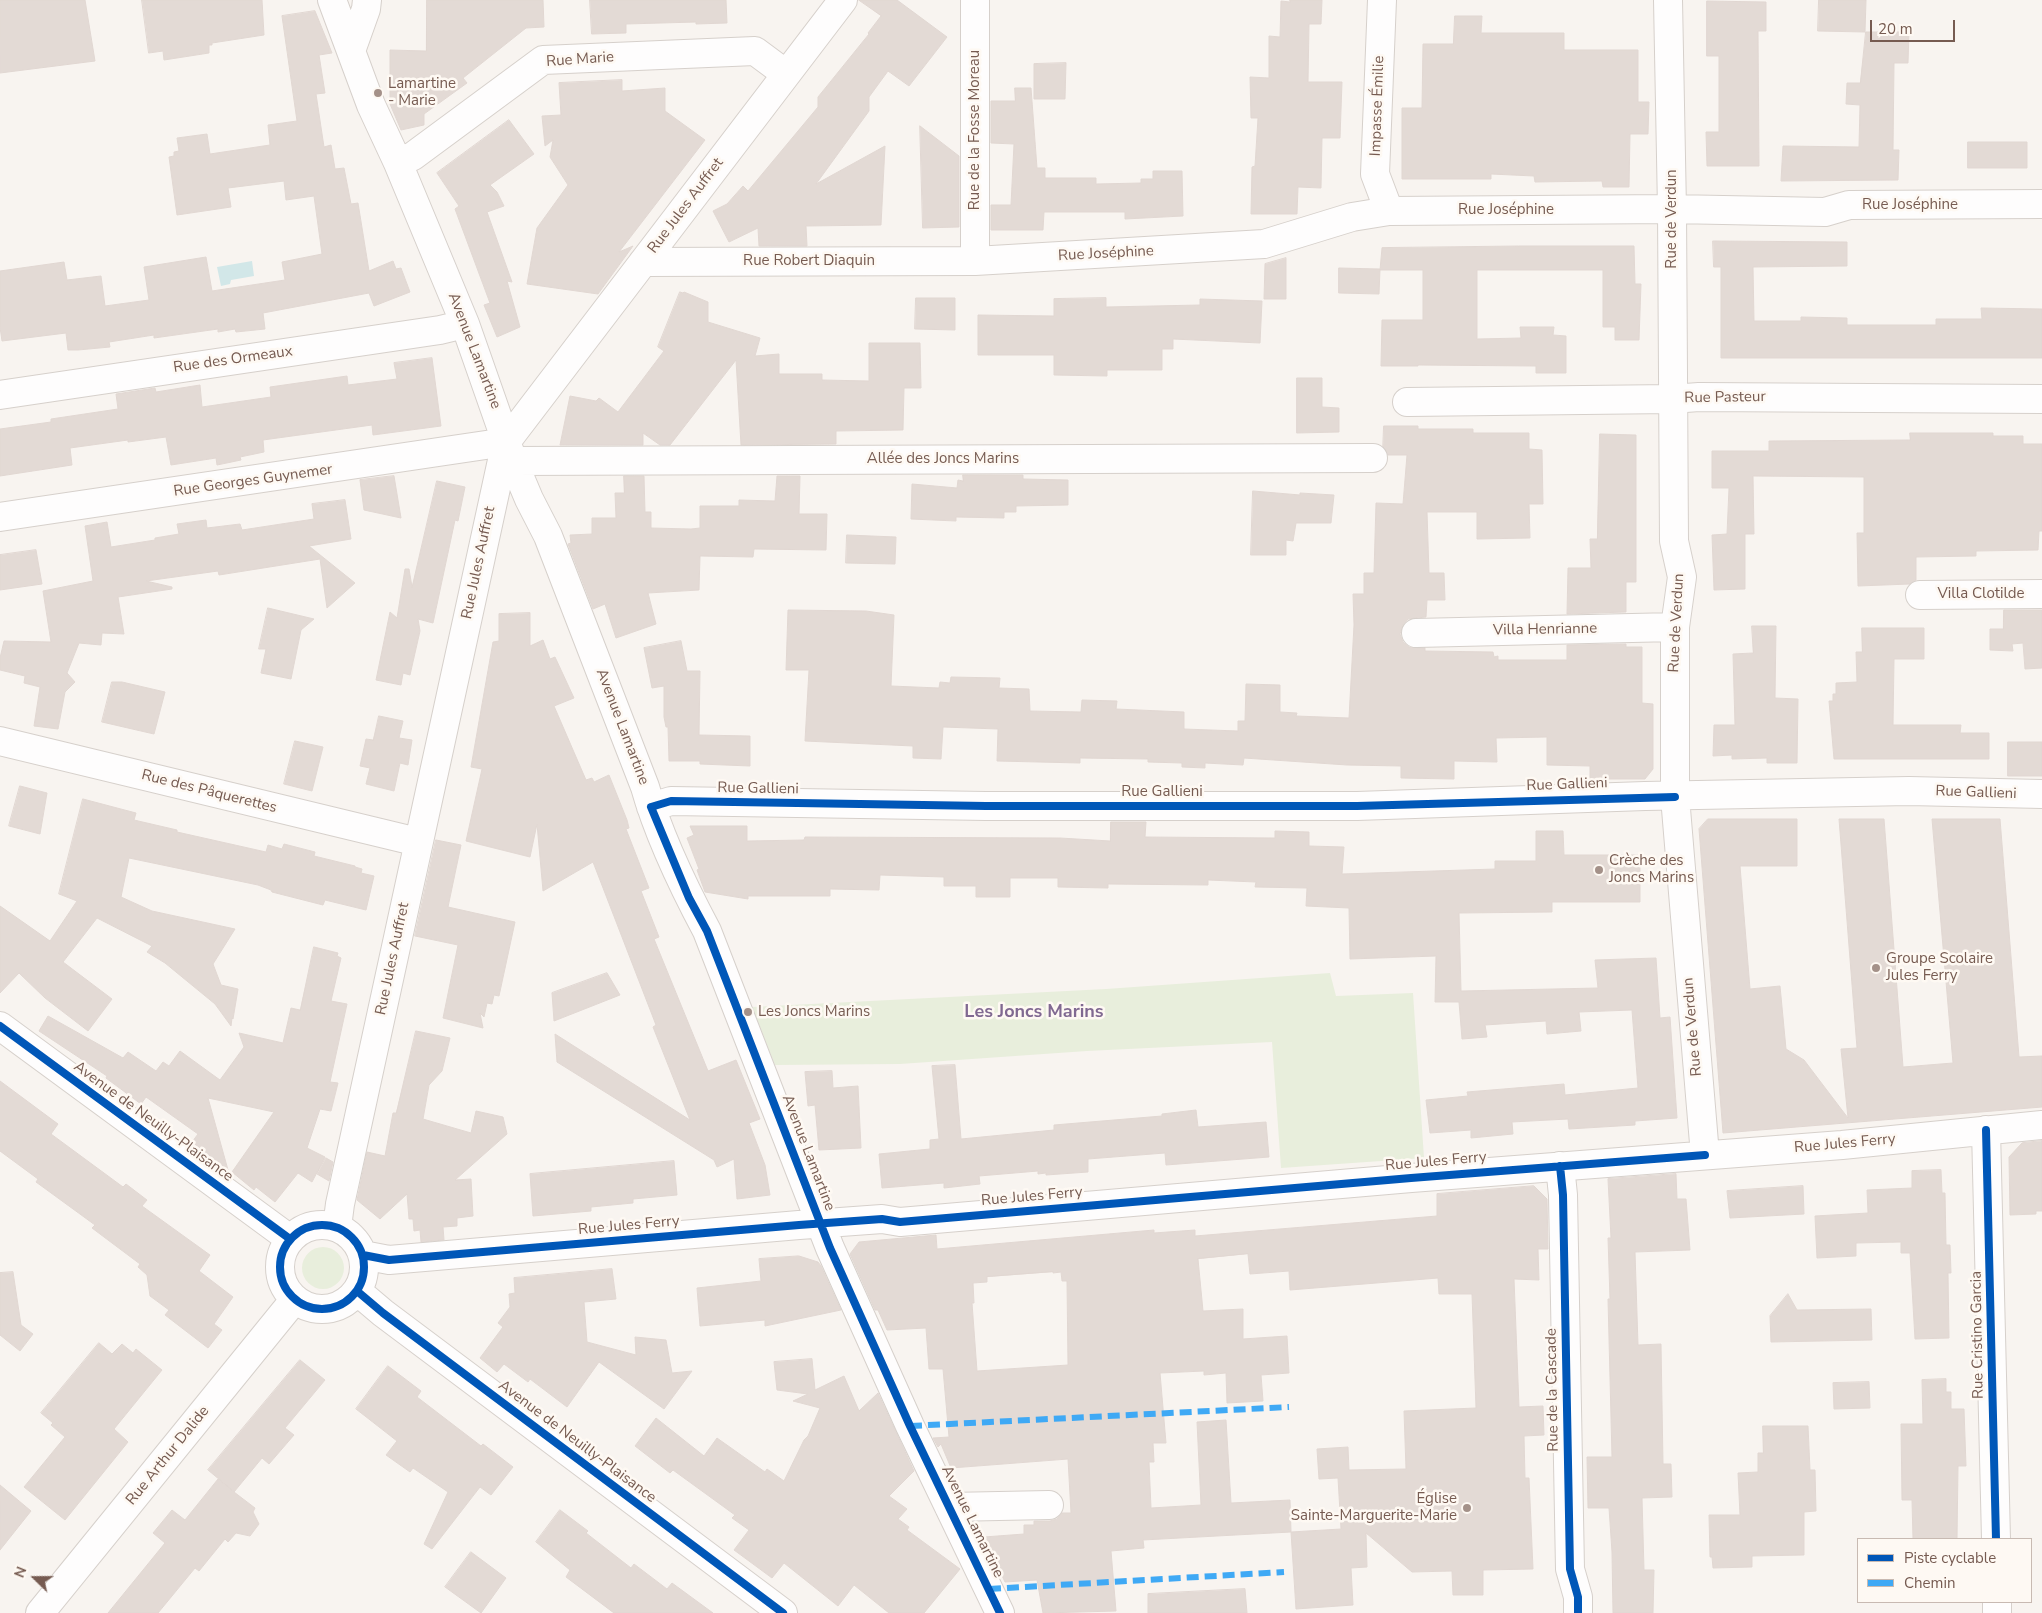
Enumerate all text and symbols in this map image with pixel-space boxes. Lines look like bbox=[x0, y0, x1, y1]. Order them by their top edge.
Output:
scale bar bbox=[1872, 10, 1957, 42]
text: 20 m bbox=[1878, 19, 1913, 39]
street label: Rue Marie bbox=[546, 49, 614, 71]
street label: Rue de la Fosse Moreau bbox=[966, 50, 984, 210]
street label: Impasse Émilie bbox=[1367, 55, 1389, 157]
place label: Lamartine - Marie bbox=[388, 75, 456, 110]
marker: Lamartine - Marie bbox=[372, 87, 384, 99]
street label: Rue Jules Auffret bbox=[644, 155, 728, 257]
street label: Rue de Verdun bbox=[1663, 169, 1681, 269]
street label: Rue Joséphine bbox=[1862, 196, 1958, 214]
street label: Rue Joséphine bbox=[1458, 201, 1554, 219]
street label: Rue Joséphine bbox=[1058, 243, 1154, 265]
street label: Rue Robert Diaquin bbox=[743, 252, 875, 270]
street label: Avenue Lamartine bbox=[444, 290, 504, 412]
street label: Rue des Ormeaux bbox=[172, 343, 294, 377]
street label: Rue Pasteur bbox=[1684, 388, 1766, 408]
street label: Allée des Joncs Marins bbox=[867, 450, 1019, 468]
street label: Rue Georges Guynemer bbox=[172, 461, 334, 501]
street label: Rue Jules Auffret bbox=[458, 505, 500, 621]
street label: Rue de Verdun bbox=[1665, 573, 1689, 673]
street label: Villa Clotilde bbox=[1937, 585, 2025, 603]
street label: Villa Henrianne bbox=[1493, 620, 1597, 640]
street label: Avenue Lamartine bbox=[592, 666, 652, 788]
street label: Rue des Pâquerettes bbox=[139, 766, 279, 818]
street label: Rue Gallieni bbox=[1526, 775, 1608, 795]
street label: Rue Gallieni bbox=[717, 779, 799, 799]
street label: Rue Gallieni bbox=[1121, 783, 1203, 801]
street label: Rue Gallieni bbox=[1935, 783, 2017, 803]
place label: Crèche des Joncs Marins bbox=[1609, 852, 1694, 887]
marker: Crèche des Joncs Marins bbox=[1593, 864, 1605, 876]
street label: Rue Jules Auffret bbox=[372, 901, 414, 1017]
place label: Groupe Scolaire Jules Ferry bbox=[1886, 950, 1993, 985]
marker: Groupe Scolaire Jules Ferry bbox=[1870, 962, 1882, 974]
street label: Rue de Verdun bbox=[1680, 977, 1706, 1077]
district label: Les Joncs Marins bbox=[964, 1002, 1104, 1024]
place label: Les Joncs Marins bbox=[758, 1003, 870, 1021]
marker: Les Joncs Marins bbox=[742, 1006, 754, 1018]
street label: Avenue de Neuilly-Plaisance bbox=[70, 1058, 236, 1186]
street label: Avenue Lamartine bbox=[778, 1092, 838, 1214]
street label: Rue Jules Ferry bbox=[1794, 1131, 1896, 1157]
street label: Rue Jules Ferry bbox=[1385, 1149, 1487, 1175]
street label: Rue Jules Ferry bbox=[981, 1184, 1083, 1210]
street label: Rue Jules Ferry bbox=[578, 1213, 680, 1239]
street label: Rue Cristino Garcia bbox=[1968, 1271, 1988, 1399]
street label: Rue de la Cascade bbox=[1543, 1328, 1563, 1452]
street label: Avenue de Neuilly-Plaisance bbox=[495, 1377, 659, 1507]
street label: Rue Arthur Dalide bbox=[123, 1403, 213, 1509]
street label: Avenue Lamartine bbox=[937, 1463, 1007, 1581]
place label: Église Sainte-Marguerite-Marie bbox=[1291, 1490, 1457, 1525]
marker: Église Sainte-Marguerite-Marie bbox=[1461, 1502, 1473, 1514]
legend bbox=[1857, 1538, 2032, 1603]
text: Piste cyclable bbox=[1904, 1548, 1996, 1568]
north arrow bbox=[10, 1553, 60, 1603]
text: N bbox=[10, 1564, 31, 1581]
text: Chemin bbox=[1904, 1573, 1955, 1593]

